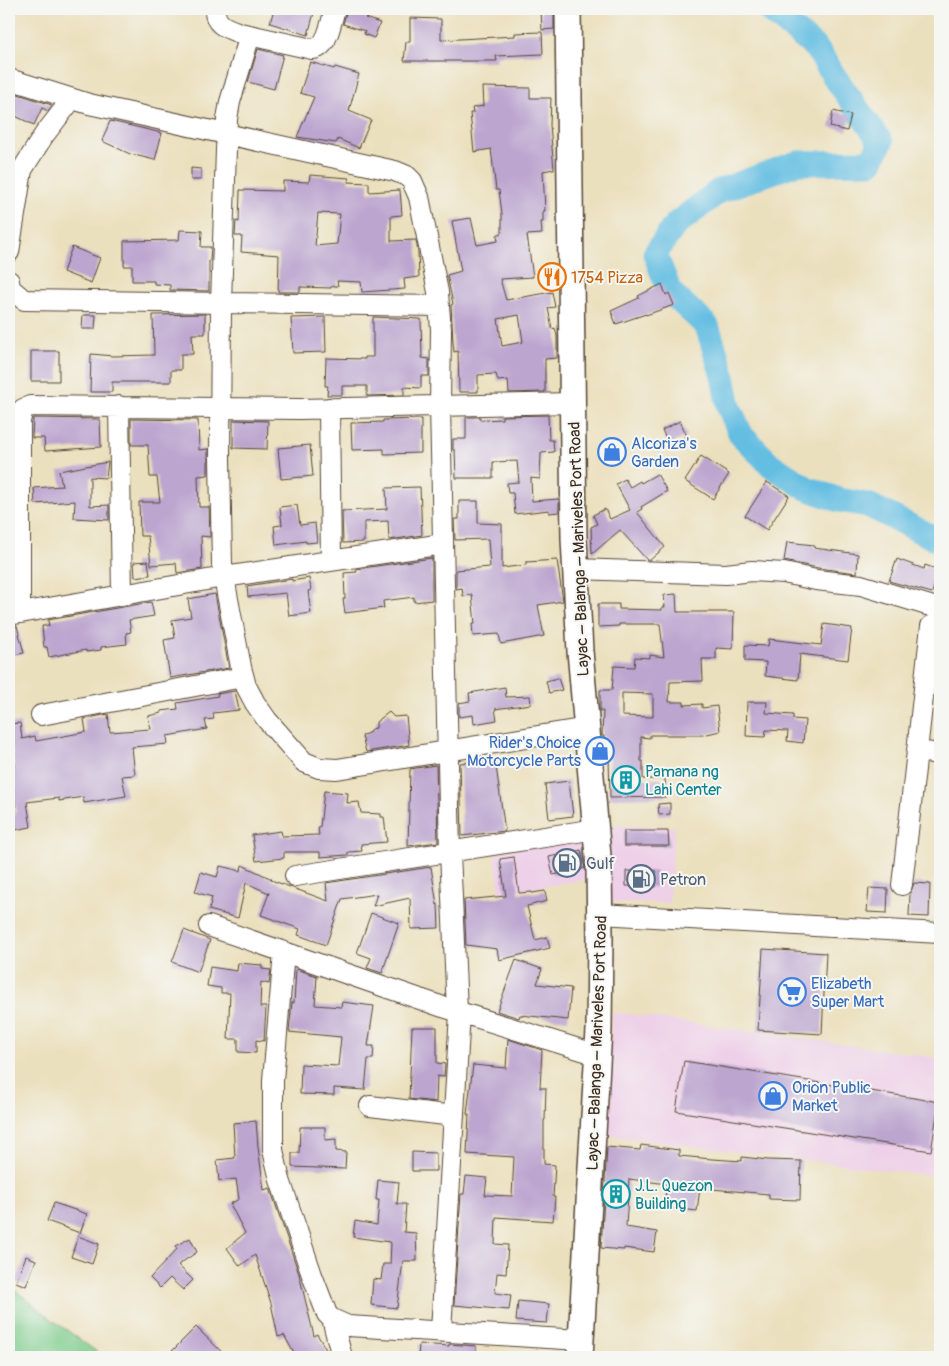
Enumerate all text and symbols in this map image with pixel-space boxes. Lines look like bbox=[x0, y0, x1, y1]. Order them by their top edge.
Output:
restaurant icon: 1754 Pizza bbox=[537, 262, 567, 292]
place label: 1754 Pizza bbox=[571, 268, 643, 288]
street label: Layac – Balanga – Mariveles Port Road bbox=[565, 421, 593, 677]
place label: Alcoriza's Garden bbox=[631, 434, 697, 472]
shop icon: Alcoriza's Garden bbox=[597, 437, 627, 467]
place label: Rider's Choice Motorcycle Parts bbox=[467, 733, 581, 771]
shop icon: Rider's Choice Motorcycle Parts bbox=[585, 736, 615, 766]
place label: Pamana ng Lahi Center bbox=[645, 762, 722, 800]
building icon: Pamana ng Lahi Center bbox=[611, 765, 641, 795]
fuel station icon: Gulf bbox=[552, 848, 582, 878]
place label: Gulf bbox=[586, 854, 615, 874]
fuel station icon: Petron bbox=[626, 864, 656, 894]
place label: Petron bbox=[660, 870, 706, 890]
street label: Layac – Balanga – Mariveles Port Road bbox=[583, 915, 611, 1171]
place label: Elizabeth Super Mart bbox=[811, 974, 885, 1012]
supermarket icon: Elizabeth Super Mart bbox=[777, 977, 807, 1007]
place label: Orion Public Market bbox=[792, 1078, 871, 1116]
shop icon: Orion Public Market bbox=[758, 1081, 788, 1111]
place label: J.L. Quezon Building bbox=[635, 1176, 713, 1214]
building icon: J.L. Quezon Building bbox=[601, 1179, 631, 1209]

